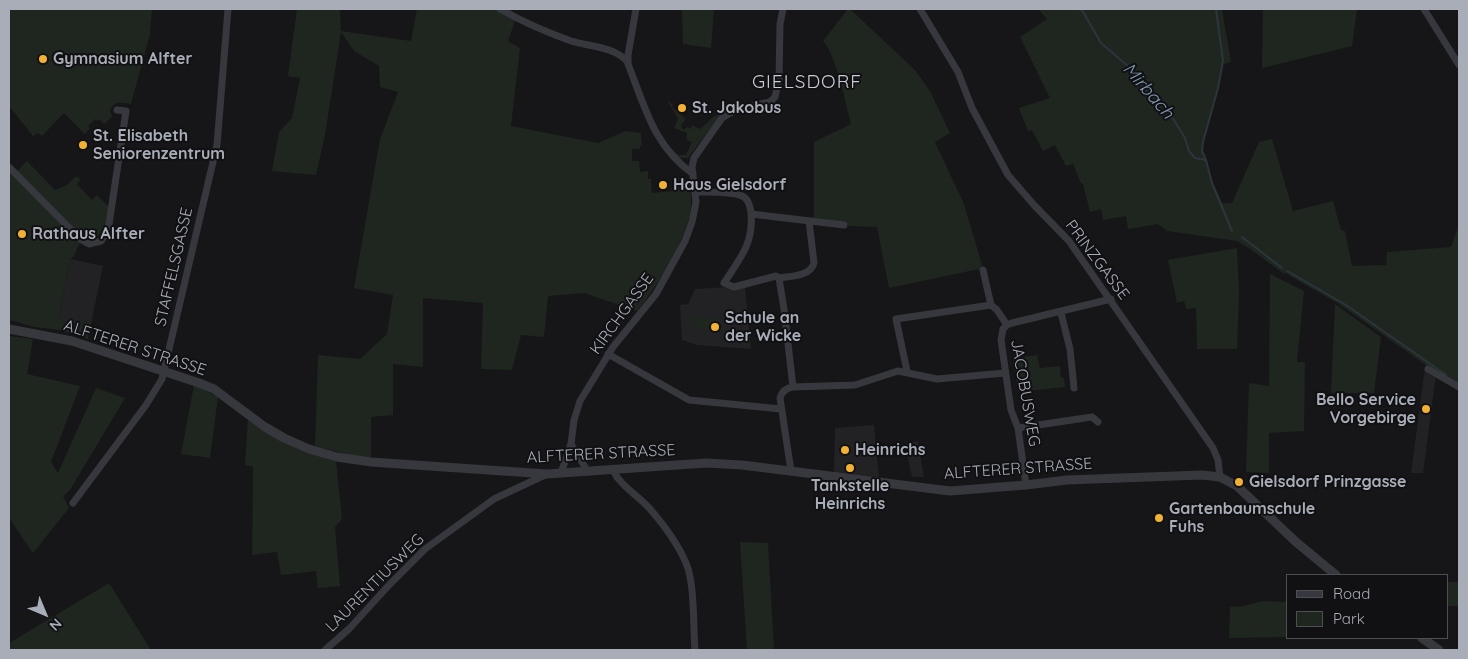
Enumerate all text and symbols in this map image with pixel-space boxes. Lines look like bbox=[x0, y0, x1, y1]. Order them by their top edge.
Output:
place label: Gymnasium Alfter bbox=[53, 49, 192, 69]
marker: Gymnasium Alfter bbox=[37, 53, 49, 65]
water label: Mirbach bbox=[1118, 59, 1178, 123]
district label: GIELSDORF bbox=[751, 71, 863, 93]
place label: St. Jakobus bbox=[692, 98, 781, 118]
marker: St. Jakobus bbox=[676, 102, 688, 114]
place label: St. Elisabeth Seniorenzentrum bbox=[93, 126, 225, 164]
marker: St. Elisabeth Seniorenzentrum bbox=[77, 139, 89, 151]
place label: Haus Gielsdorf bbox=[673, 175, 786, 195]
marker: Haus Gielsdorf bbox=[657, 179, 669, 191]
street label: STAFFELSGASSE bbox=[151, 206, 197, 328]
street label: PRINZGASSE bbox=[1061, 216, 1133, 304]
place label: Rathaus Alfter bbox=[32, 224, 145, 244]
marker: Rathaus Alfter bbox=[16, 228, 28, 240]
street label: KIRCHGASSE bbox=[586, 270, 658, 358]
place label: Schule an der Wicke bbox=[725, 308, 801, 346]
street label: ALFTERER STRASSE bbox=[61, 316, 209, 380]
marker: Schule an der Wicke bbox=[709, 321, 721, 333]
street label: JACOBUSWEG bbox=[1006, 338, 1044, 448]
place label: Bello Service Vorgebirge bbox=[1316, 390, 1416, 428]
marker: Bello Service Vorgebirge bbox=[1420, 403, 1432, 415]
place label: Heinrichs bbox=[855, 440, 925, 460]
street label: ALFTERER STRASSE bbox=[526, 441, 676, 467]
marker: Heinrichs bbox=[839, 444, 851, 456]
street label: ALFTERER STRASSE bbox=[943, 454, 1093, 484]
marker: Tankstelle Heinrichs bbox=[844, 462, 856, 474]
place label: Gielsdorf Prinzgasse bbox=[1249, 472, 1407, 492]
place label: Tankstelle Heinrichs bbox=[811, 476, 889, 514]
marker: Gielsdorf Prinzgasse bbox=[1233, 476, 1245, 488]
place label: Gartenbaumschule Fuhs bbox=[1169, 499, 1315, 537]
marker: Gartenbaumschule Fuhs bbox=[1153, 512, 1165, 524]
street label: LAURENTIUSWEG bbox=[322, 530, 428, 636]
legend bbox=[1286, 574, 1448, 639]
text: Road bbox=[1333, 584, 1370, 603]
north arrow bbox=[20, 589, 70, 639]
text: Park bbox=[1333, 609, 1365, 628]
text: N bbox=[46, 615, 66, 635]

